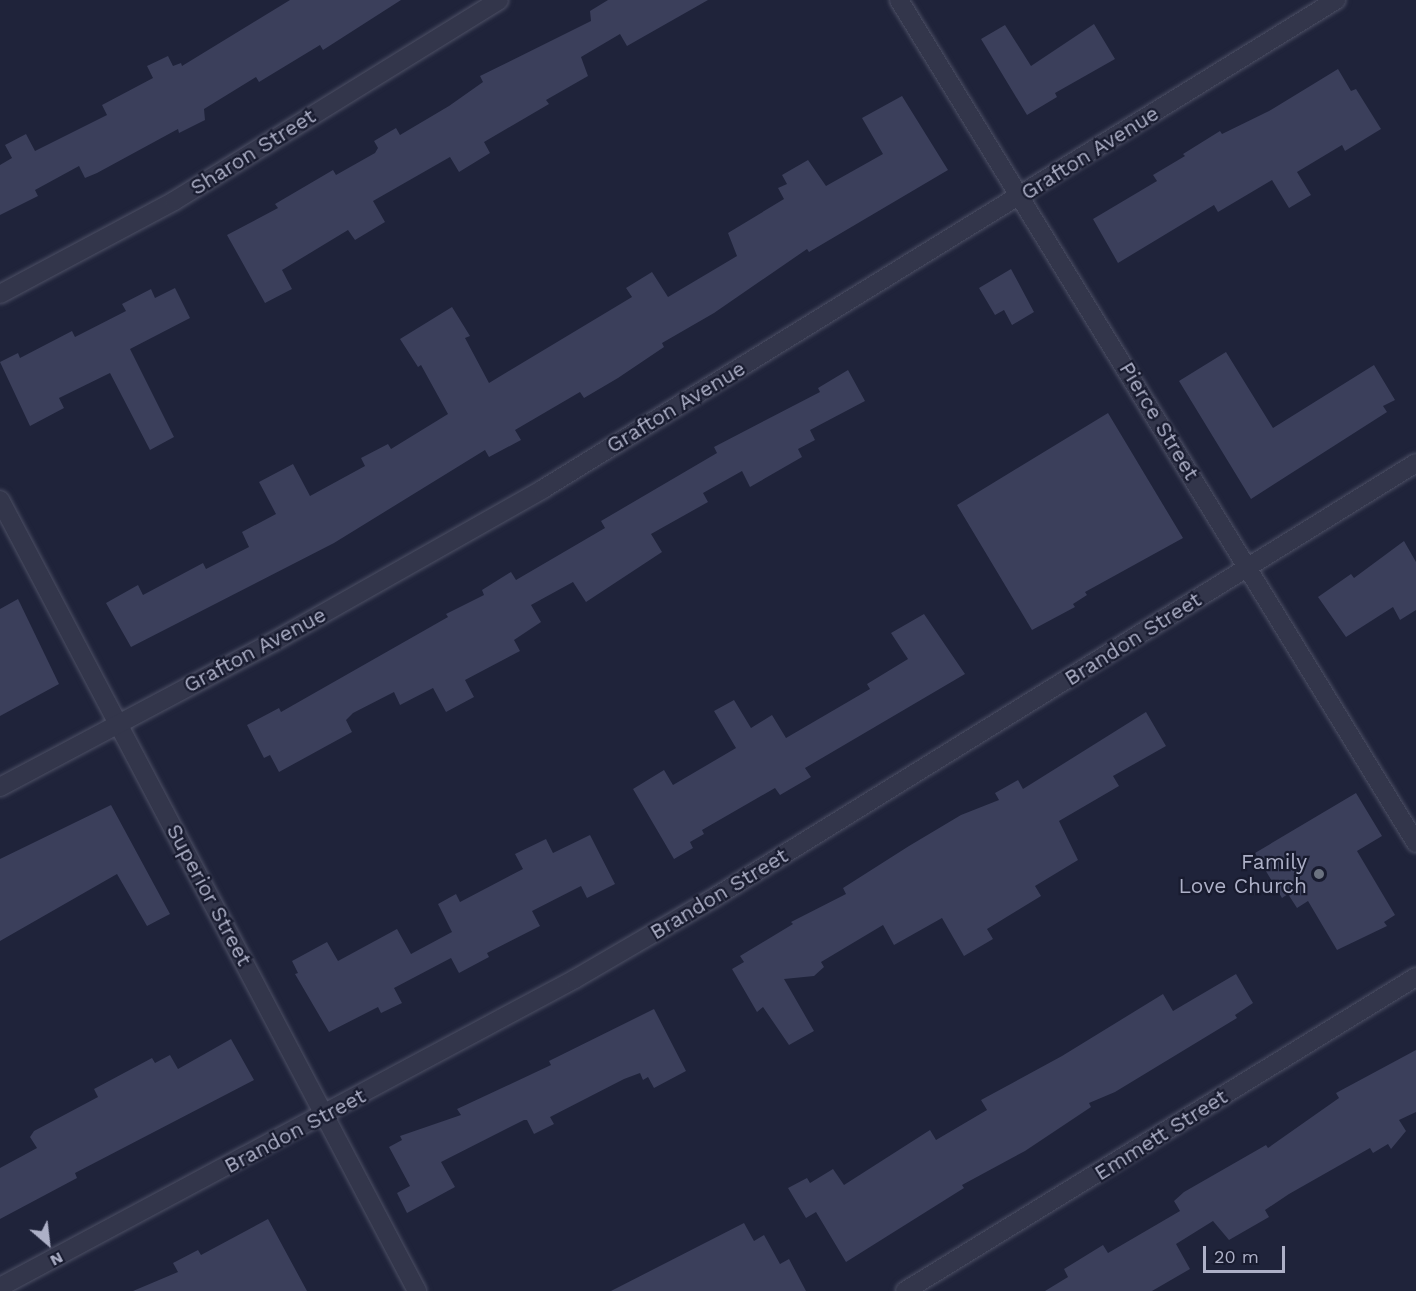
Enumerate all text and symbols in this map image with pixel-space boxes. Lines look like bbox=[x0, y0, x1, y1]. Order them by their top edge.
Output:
street label: Grafton Avenue bbox=[1016, 100, 1164, 206]
street label: Sharon Street bbox=[186, 104, 320, 200]
street label: Grafton Avenue bbox=[602, 355, 750, 459]
street label: Pierce Street bbox=[1114, 358, 1204, 484]
street label: Brandon Street bbox=[1060, 587, 1206, 691]
street label: Grafton Avenue bbox=[179, 602, 331, 698]
street label: Superior Street bbox=[161, 820, 257, 970]
street label: Brandon Street bbox=[646, 843, 792, 945]
place label: Family Love Church bbox=[1179, 849, 1307, 899]
marker: Family Love Church bbox=[1312, 867, 1326, 881]
street label: Brandon Street bbox=[220, 1083, 370, 1179]
street label: Emmett Street bbox=[1090, 1084, 1232, 1186]
north arrow bbox=[18, 1213, 78, 1273]
scale bar bbox=[1206, 1234, 1288, 1272]
text: 20 m bbox=[1214, 1246, 1259, 1267]
text: N bbox=[47, 1248, 66, 1271]

